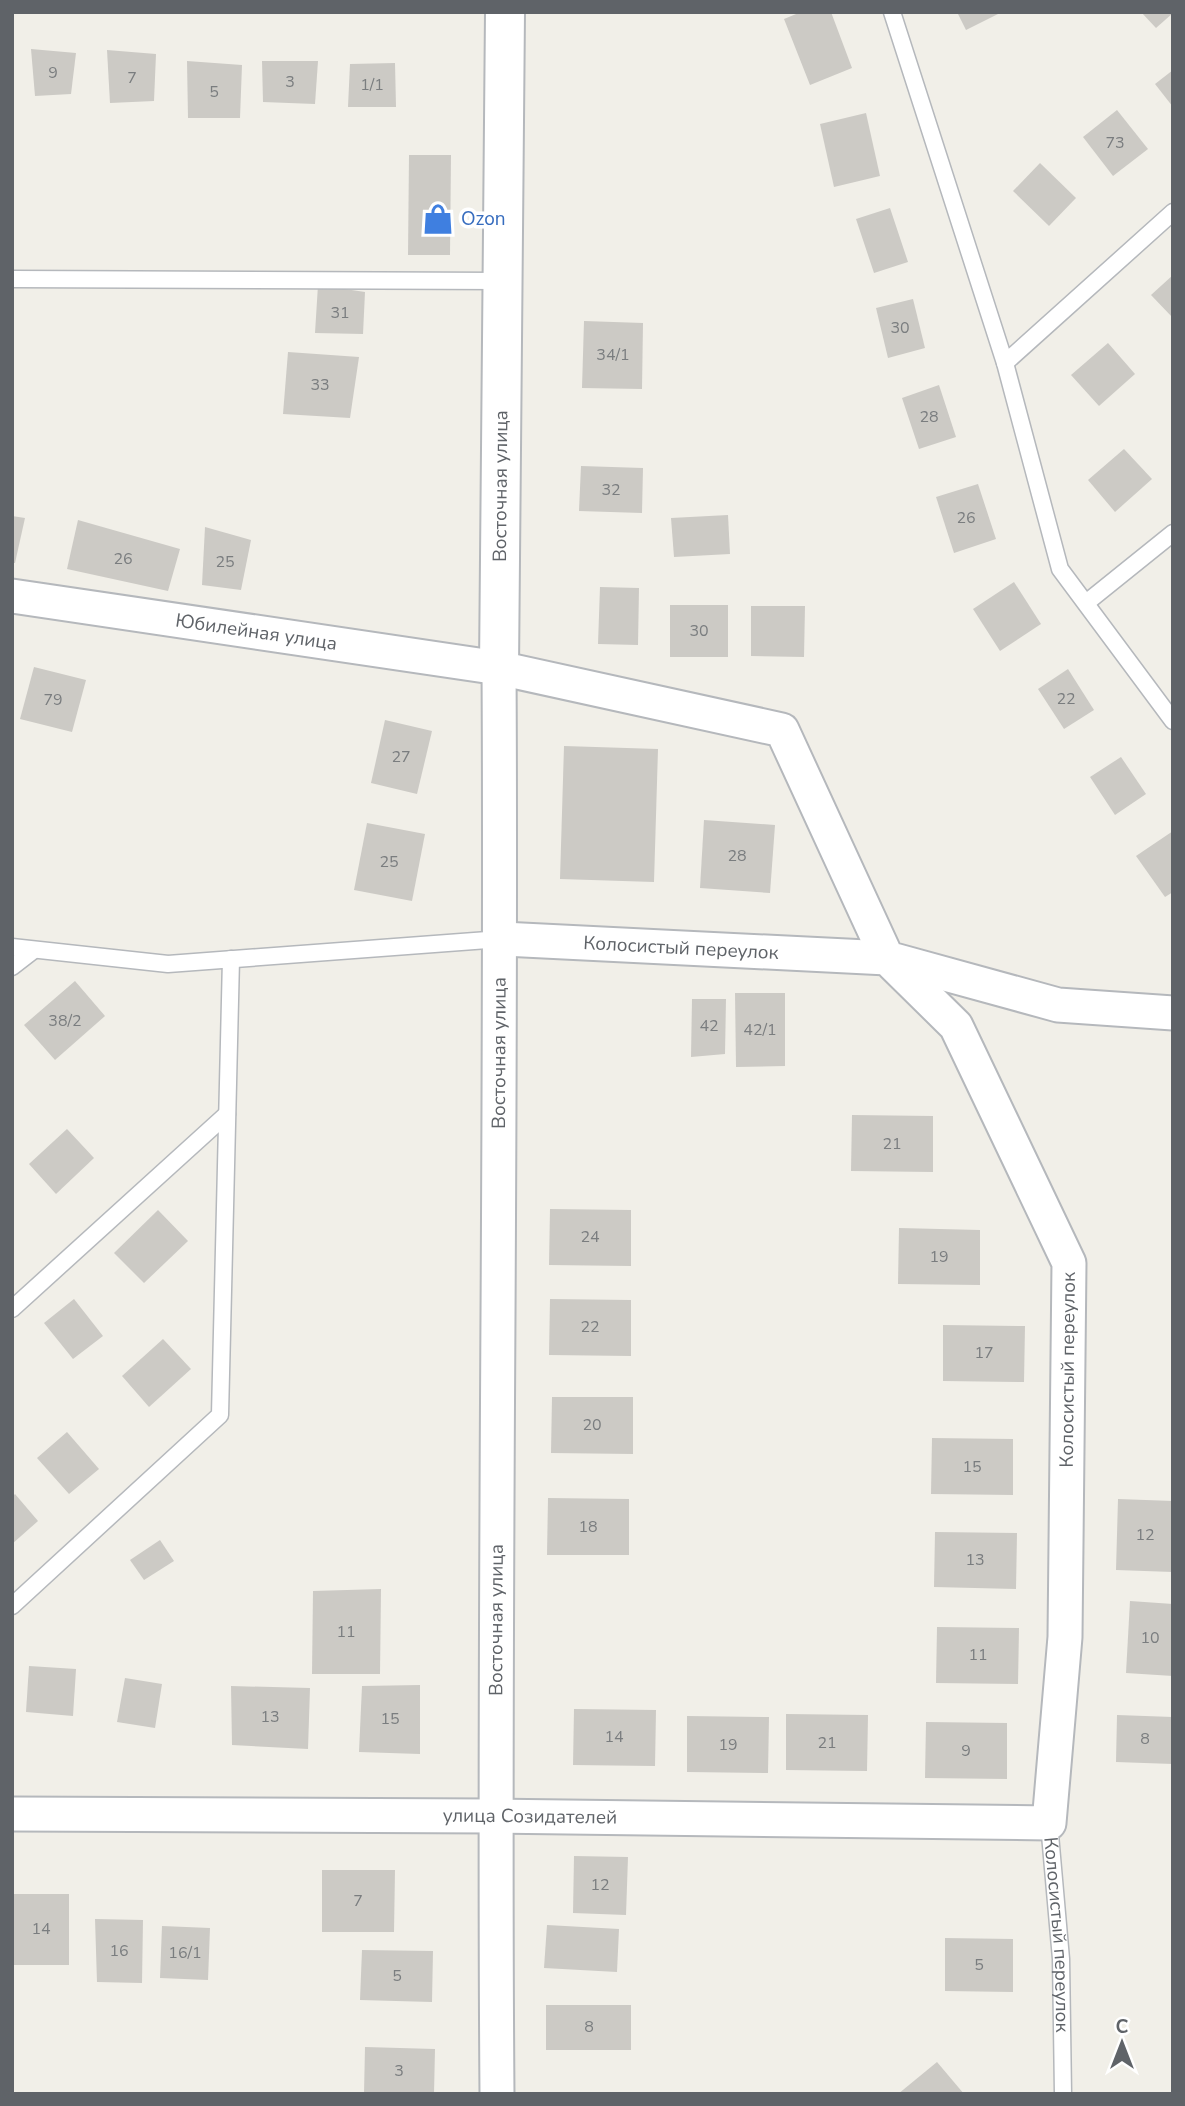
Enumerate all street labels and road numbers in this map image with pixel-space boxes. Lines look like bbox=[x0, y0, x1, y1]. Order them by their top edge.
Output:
street label: Восточная улица bbox=[487, 410, 514, 562]
street label: Юбилейная улица bbox=[174, 607, 339, 657]
street label: Колосистый переулок bbox=[583, 930, 779, 966]
street label: Восточная улица bbox=[486, 977, 513, 1129]
street label: Колосистый переулок bbox=[1054, 1272, 1082, 1468]
street label: Восточная улица bbox=[483, 1544, 510, 1696]
street label: улица Созидателей bbox=[443, 1803, 617, 1831]
street label: Колосистый переулок bbox=[1037, 1836, 1075, 2032]

